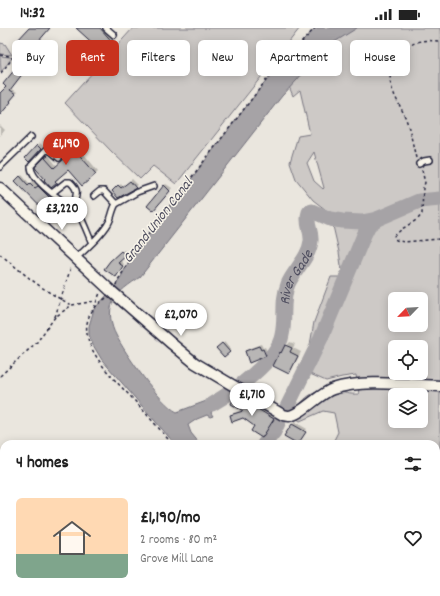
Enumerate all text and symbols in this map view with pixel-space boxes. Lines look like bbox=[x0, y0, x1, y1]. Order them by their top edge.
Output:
text: 14:32 bbox=[20, 3, 45, 25]
chip: Buy bbox=[12, 40, 58, 76]
chip: Rent bbox=[66, 40, 119, 76]
chip: Filters bbox=[127, 40, 190, 76]
chip: New bbox=[198, 40, 248, 76]
chip: Apartment bbox=[256, 40, 342, 76]
chip: House bbox=[350, 40, 410, 76]
pin: £1,190 bbox=[33, 132, 99, 166]
text: £1,190 bbox=[52, 135, 80, 154]
water label: Grand Union Canal bbox=[118, 173, 200, 269]
pin: £3,220 bbox=[29, 197, 95, 231]
text: £3,220 bbox=[45, 200, 79, 219]
water label: River Gade bbox=[275, 245, 321, 306]
north arrow bbox=[388, 292, 428, 332]
map controls bbox=[388, 292, 428, 428]
pin: £2,070 bbox=[148, 303, 214, 337]
text: £2,070 bbox=[164, 306, 198, 325]
button: locate bbox=[388, 340, 428, 380]
pin: £1,710 bbox=[219, 383, 285, 417]
text: £1,710 bbox=[239, 386, 265, 405]
button: layers bbox=[388, 388, 428, 428]
text: 4 homes bbox=[16, 452, 69, 476]
icon: filters bbox=[402, 453, 424, 475]
text: £1,190/mo bbox=[140, 507, 200, 531]
icon: home bbox=[48, 514, 96, 562]
icon: heart bbox=[402, 527, 424, 549]
text: 2 rooms · 80 m² bbox=[140, 531, 217, 550]
text: Grove Mill Lane bbox=[140, 550, 214, 569]

